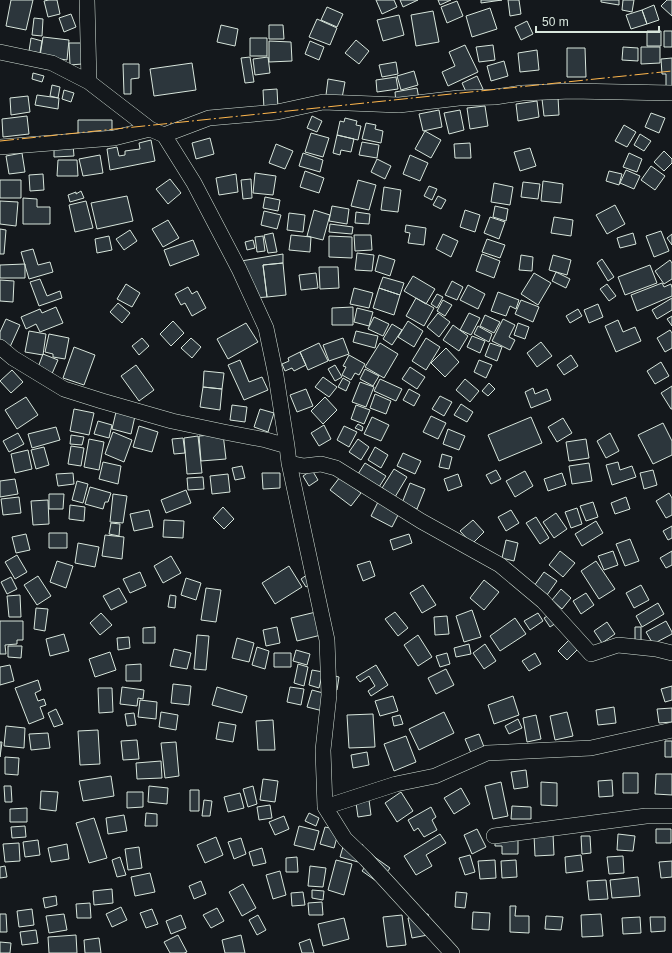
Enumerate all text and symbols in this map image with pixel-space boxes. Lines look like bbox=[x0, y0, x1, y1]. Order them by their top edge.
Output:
scale bar bbox=[536, 8, 659, 34]
text: 50 m bbox=[542, 15, 569, 29]

